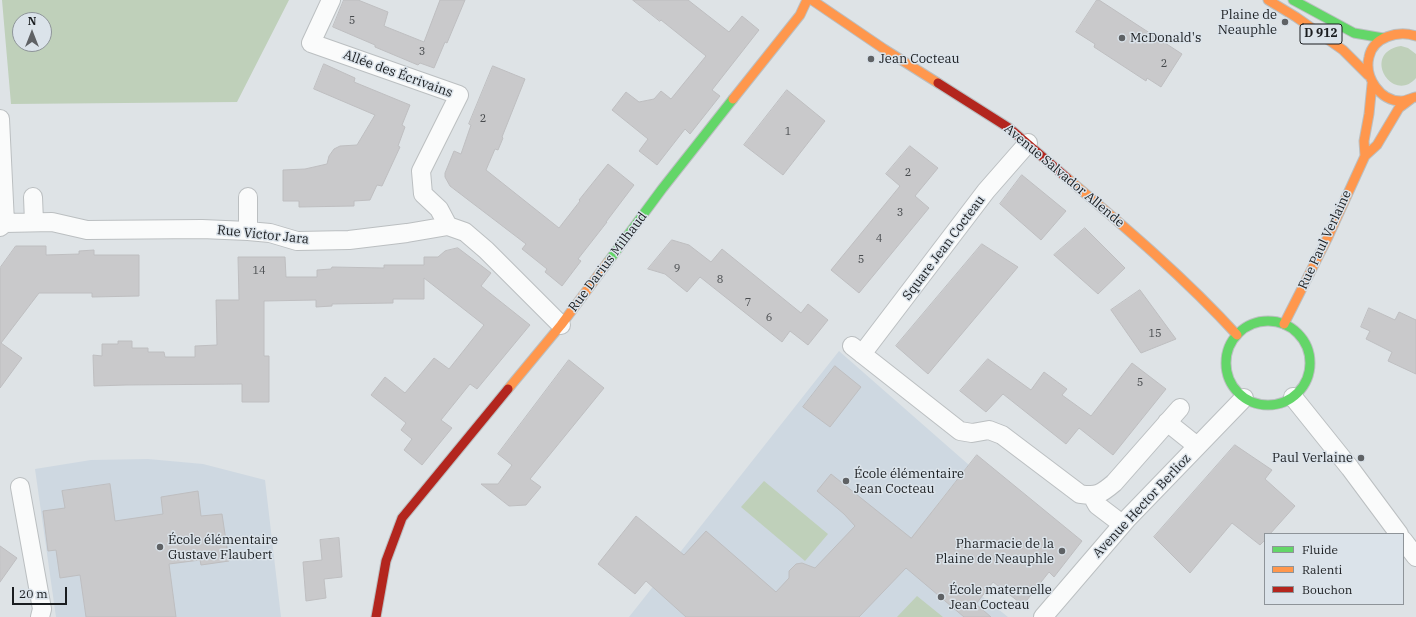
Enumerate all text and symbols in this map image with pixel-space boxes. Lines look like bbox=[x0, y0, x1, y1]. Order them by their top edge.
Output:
place label: Plaine de Neauphle bbox=[1218, 7, 1277, 38]
north arrow bbox=[12, 12, 52, 52]
text: N bbox=[28, 14, 36, 28]
house number: 5 bbox=[349, 14, 355, 28]
marker: Plaine de Neauphle bbox=[1280, 17, 1290, 27]
road number: D 912 bbox=[1300, 24, 1342, 44]
place label: McDonald's bbox=[1130, 30, 1201, 46]
marker: McDonald's bbox=[1117, 33, 1127, 43]
house number: 3 bbox=[419, 45, 425, 59]
street label: Allée des Écrivains bbox=[341, 47, 455, 101]
place label: Jean Cocteau bbox=[879, 51, 960, 67]
marker: Jean Cocteau bbox=[866, 54, 876, 64]
house number: 2 bbox=[1161, 57, 1167, 71]
house number: 2 bbox=[480, 112, 486, 126]
street label: Avenue Salvador Allende bbox=[1001, 121, 1127, 231]
house number: 1 bbox=[785, 125, 791, 139]
house number: 2 bbox=[905, 166, 911, 180]
street label: Rue Paul Verlaine bbox=[1295, 188, 1355, 292]
street label: Square Jean Cocteau bbox=[900, 193, 988, 303]
house number: 3 bbox=[897, 206, 903, 220]
street label: Rue Darius Milhaud bbox=[565, 209, 651, 315]
street label: Rue Victor Jara bbox=[216, 222, 310, 248]
house number: 4 bbox=[876, 232, 882, 246]
house number: 5 bbox=[858, 253, 864, 267]
house number: 9 bbox=[674, 262, 680, 276]
house number: 14 bbox=[252, 264, 266, 278]
house number: 8 bbox=[717, 273, 723, 287]
house number: 7 bbox=[745, 296, 751, 310]
house number: 6 bbox=[766, 311, 772, 325]
house number: 15 bbox=[1148, 327, 1162, 341]
house number: 5 bbox=[1137, 376, 1143, 390]
place label: Paul Verlaine bbox=[1272, 450, 1353, 466]
street label: Avenue Hector Berlioz bbox=[1090, 451, 1194, 561]
marker: Paul Verlaine bbox=[1356, 453, 1366, 463]
place label: École élémentaire Jean Cocteau bbox=[854, 466, 964, 497]
marker: École élémentaire Jean Cocteau bbox=[841, 476, 851, 486]
place label: École élémentaire Gustave Flaubert bbox=[168, 532, 278, 563]
legend bbox=[1264, 533, 1404, 605]
place label: Pharmacie de la Plaine de Neauphle bbox=[935, 536, 1054, 567]
marker: École élémentaire Gustave Flaubert bbox=[155, 542, 165, 552]
text: Fluide bbox=[1302, 542, 1338, 557]
marker: Pharmacie de la Plaine de Neauphle bbox=[1057, 546, 1067, 556]
text: Ralenti bbox=[1302, 562, 1342, 577]
scale bar bbox=[14, 579, 69, 605]
place label: École maternelle Jean Cocteau bbox=[949, 582, 1052, 613]
text: Bouchon bbox=[1302, 582, 1352, 597]
text: 20 m bbox=[19, 586, 48, 601]
marker: École maternelle Jean Cocteau bbox=[936, 592, 946, 602]

